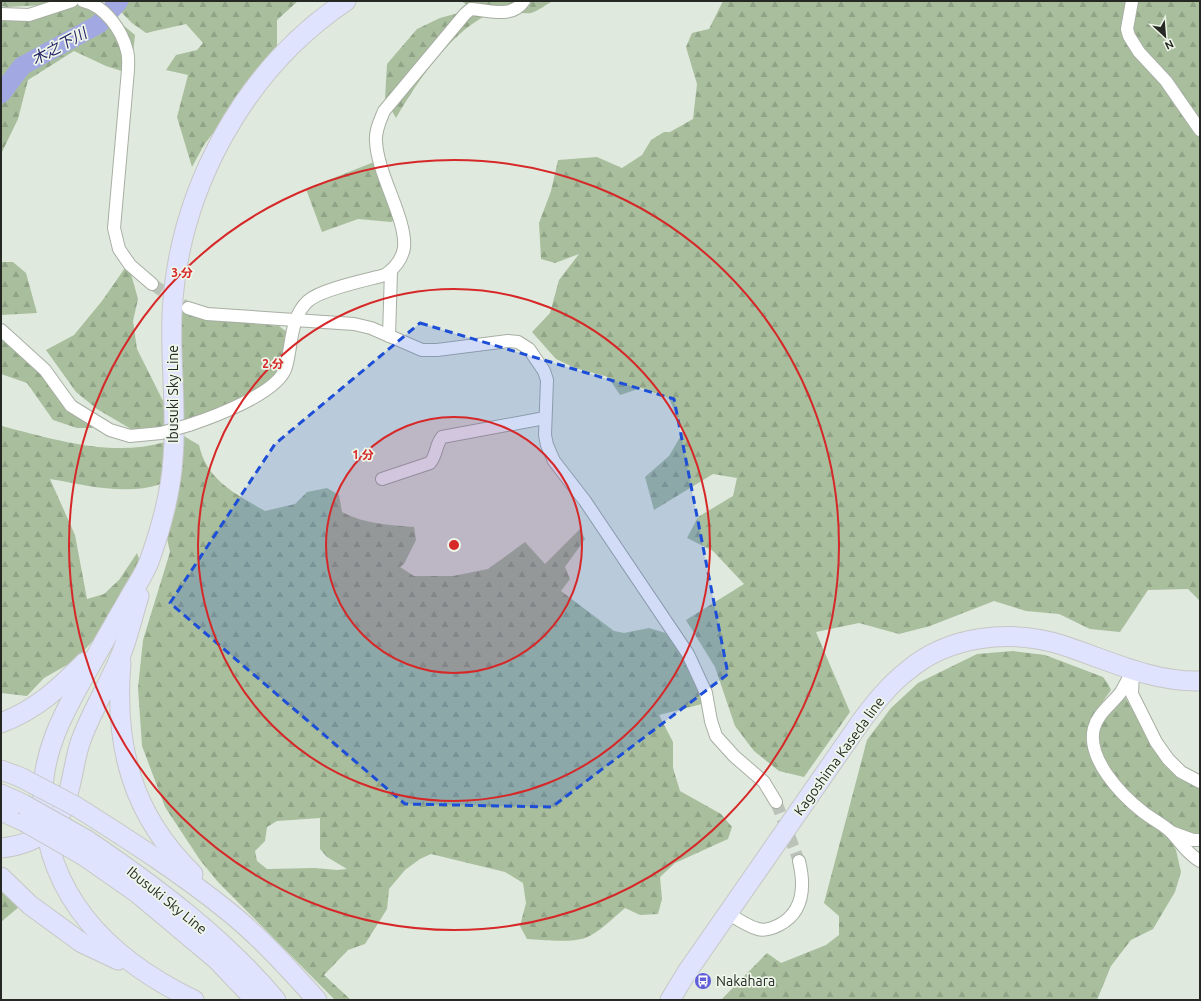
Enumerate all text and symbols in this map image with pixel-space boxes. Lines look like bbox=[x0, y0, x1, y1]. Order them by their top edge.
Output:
north arrow bbox=[1145, 16, 1185, 56]
water label: 木之下川 bbox=[29, 23, 91, 68]
text: N bbox=[1163, 38, 1176, 52]
text: 3 分 bbox=[171, 266, 193, 279]
street label: Ibusuki Sky Line bbox=[165, 345, 181, 443]
text: 2 分 bbox=[262, 357, 284, 370]
text: 1 分 bbox=[352, 448, 374, 461]
centre of rings bbox=[447, 538, 461, 552]
street label: Kagoshima Kaseda line bbox=[791, 694, 887, 818]
street label: Ibusuki Sky Line bbox=[124, 863, 210, 937]
bus stop icon: Nakahara bbox=[693, 971, 713, 991]
place label: Nakahara bbox=[716, 973, 775, 989]

